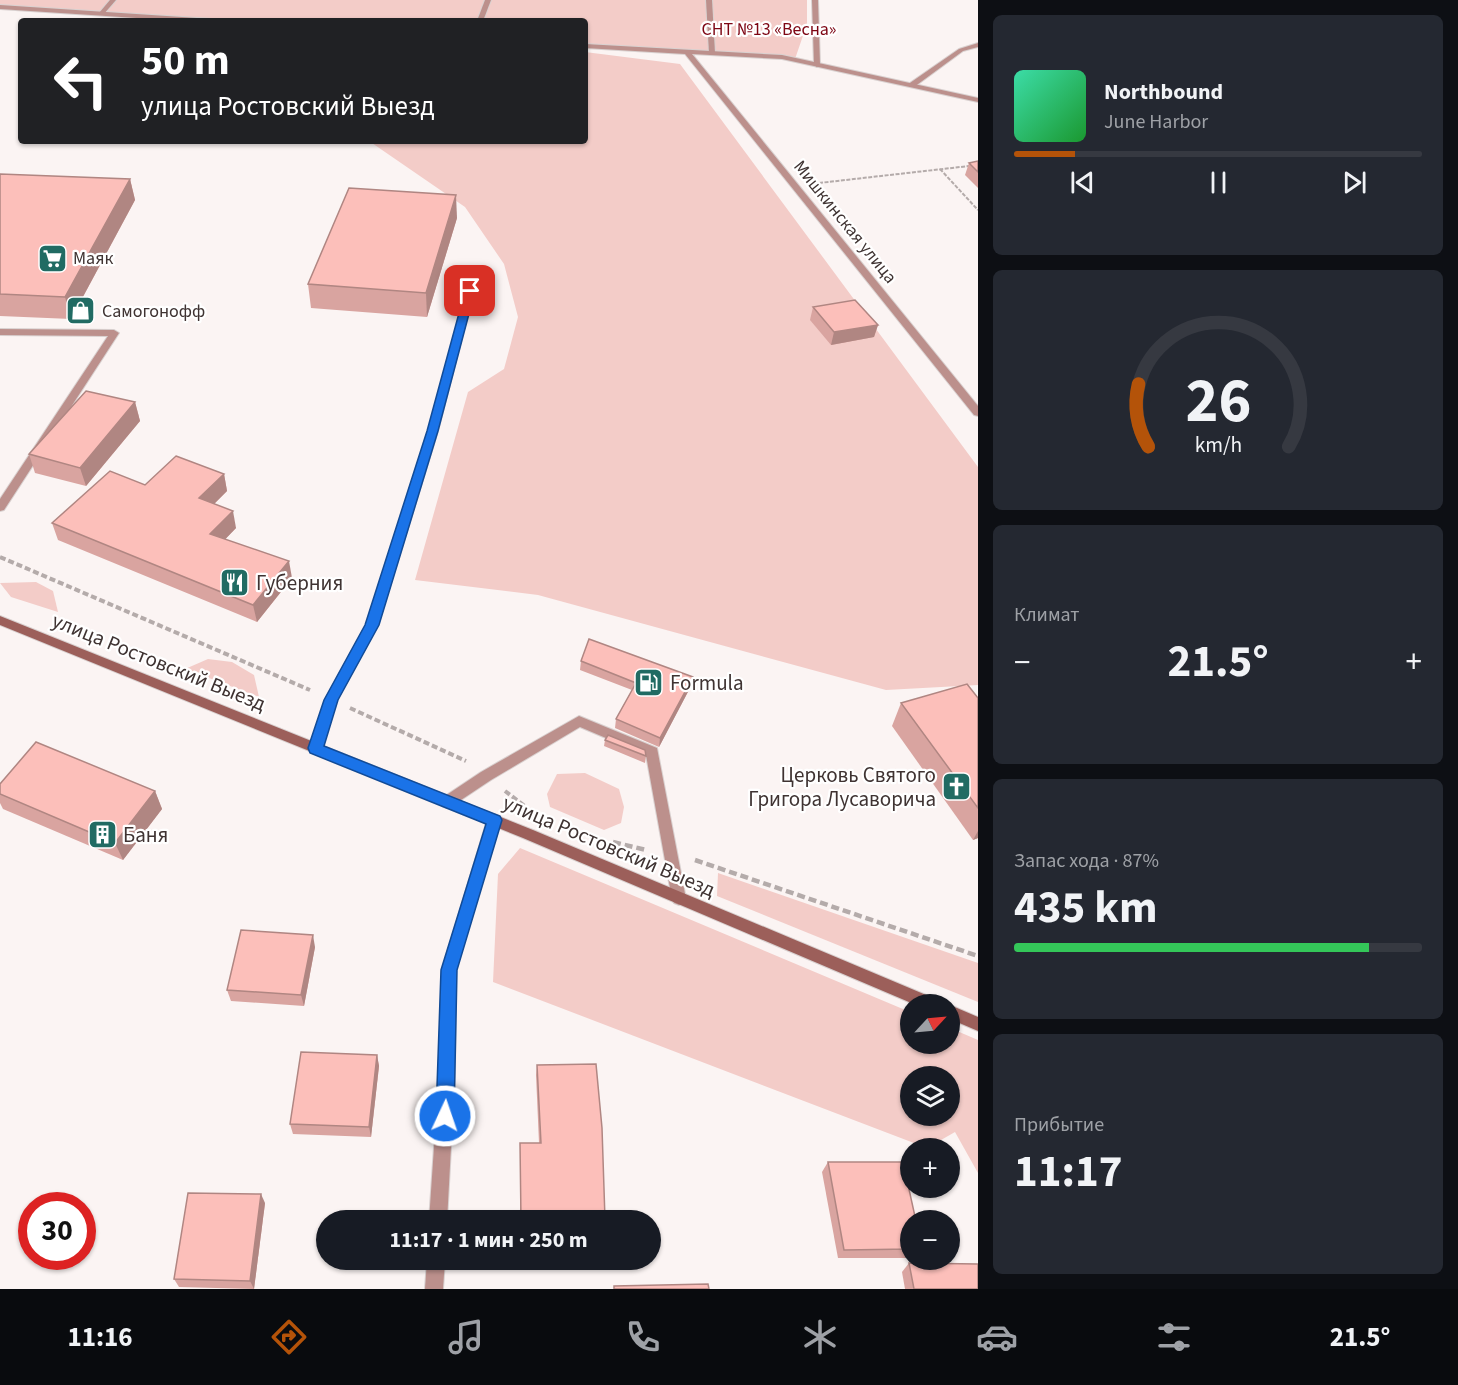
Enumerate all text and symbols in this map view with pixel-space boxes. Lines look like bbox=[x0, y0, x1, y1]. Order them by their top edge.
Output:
park label: СНТ №13 «Весна» bbox=[701, 17, 837, 42]
text: 50 m bbox=[141, 31, 230, 91]
icon: left bbox=[42, 42, 120, 120]
text: Northbound bbox=[1104, 76, 1223, 108]
text: улица Ростовский Выезд bbox=[141, 87, 435, 126]
text: June Harbor bbox=[1104, 108, 1208, 136]
street label: Мишкинская улица bbox=[787, 155, 903, 289]
icon: previous bbox=[1066, 166, 1099, 199]
icon: pause bbox=[1202, 166, 1235, 199]
icon: next bbox=[1338, 166, 1371, 199]
supermarket icon: Маяк bbox=[36, 242, 68, 274]
place label: Маяк bbox=[73, 246, 113, 271]
pin bbox=[444, 265, 495, 316]
icon: arrive bbox=[453, 274, 486, 307]
shop icon: Самогонофф bbox=[65, 295, 97, 327]
place label: Самогонофф bbox=[102, 299, 205, 324]
text: 26 bbox=[1185, 357, 1251, 446]
text: km/h bbox=[1194, 430, 1242, 461]
restaurant icon: Губерния bbox=[219, 567, 251, 599]
place label: Губерния bbox=[256, 568, 343, 598]
text: Климат bbox=[1014, 601, 1080, 629]
street label: улица Ростовский Выезд bbox=[47, 605, 271, 719]
text: 21.5° bbox=[1167, 630, 1269, 694]
text: − bbox=[1014, 639, 1030, 686]
text: + bbox=[1406, 639, 1422, 686]
fuel station icon: Formula bbox=[633, 667, 665, 699]
place label: Formula bbox=[670, 668, 744, 698]
place label: Церковь Святого Григора Лусаворича bbox=[748, 760, 936, 814]
church icon: Церковь Святого Григора Лусаворича bbox=[941, 771, 973, 803]
street label: улица Ростовский Выезд bbox=[498, 788, 720, 904]
building icon: Баня bbox=[86, 819, 118, 851]
place label: Баня bbox=[123, 820, 168, 850]
text: Запас хода · 87% bbox=[1014, 847, 1159, 875]
text: 435 km bbox=[1014, 876, 1158, 940]
north arrow bbox=[900, 994, 960, 1054]
map controls bbox=[900, 994, 960, 1270]
button: layers bbox=[900, 1066, 960, 1126]
position arrow bbox=[413, 1084, 477, 1148]
text: Прибытие bbox=[1014, 1111, 1104, 1139]
button: + bbox=[900, 1138, 960, 1198]
text: 11:17 bbox=[1014, 1140, 1123, 1204]
speed limit sign: 30 bbox=[18, 1192, 96, 1270]
button: − bbox=[900, 1210, 960, 1270]
text: 11:17 · 1 мин · 250 m bbox=[389, 1224, 588, 1256]
icon: directions bbox=[268, 1316, 310, 1358]
icon: music bbox=[445, 1316, 487, 1358]
icon: phone bbox=[622, 1316, 664, 1358]
icon: climate bbox=[799, 1316, 841, 1358]
icon: car bbox=[976, 1316, 1018, 1358]
icon: filters bbox=[1153, 1316, 1195, 1358]
text: 11:16 bbox=[68, 1318, 133, 1357]
text: 21.5° bbox=[1330, 1318, 1390, 1357]

